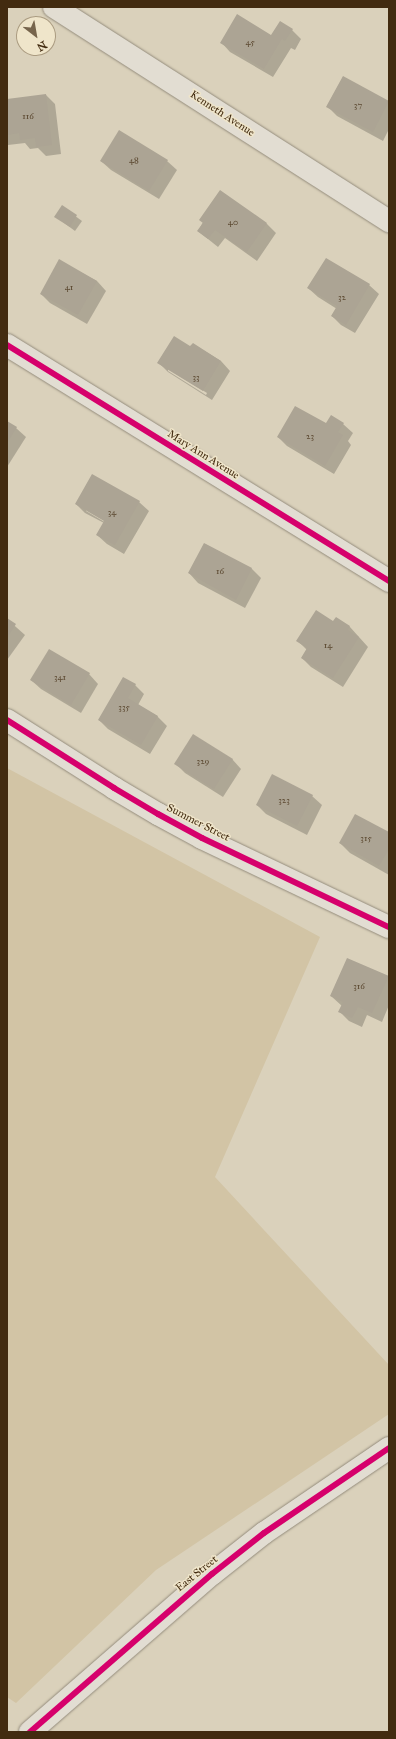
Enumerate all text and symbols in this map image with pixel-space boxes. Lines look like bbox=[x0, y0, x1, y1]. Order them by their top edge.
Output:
north arrow bbox=[16, 16, 56, 56]
house number: 45 bbox=[245, 37, 255, 47]
text: N bbox=[35, 38, 49, 54]
street label: Kenneth Avenue bbox=[187, 88, 257, 140]
house number: 37 bbox=[354, 100, 362, 110]
house number: 116 bbox=[22, 111, 34, 121]
house number: 48 bbox=[129, 155, 139, 165]
house number: 40 bbox=[228, 217, 238, 227]
house number: 41 bbox=[65, 282, 73, 292]
house number: 32 bbox=[338, 292, 346, 302]
house number: 33 bbox=[192, 372, 200, 382]
street label: Mary Ann Avenue bbox=[165, 428, 241, 482]
house number: 23 bbox=[306, 431, 314, 441]
house number: 34 bbox=[108, 507, 116, 517]
house number: 16 bbox=[216, 566, 224, 576]
house number: 14 bbox=[324, 640, 332, 650]
house number: 341 bbox=[54, 672, 66, 682]
house number: 335 bbox=[118, 702, 130, 712]
house number: 329 bbox=[197, 756, 209, 766]
house number: 323 bbox=[278, 795, 290, 805]
street label: Summer Street bbox=[164, 801, 232, 845]
house number: 315 bbox=[360, 833, 372, 843]
house number: 316 bbox=[353, 981, 365, 991]
street label: East Street bbox=[173, 1553, 221, 1595]

